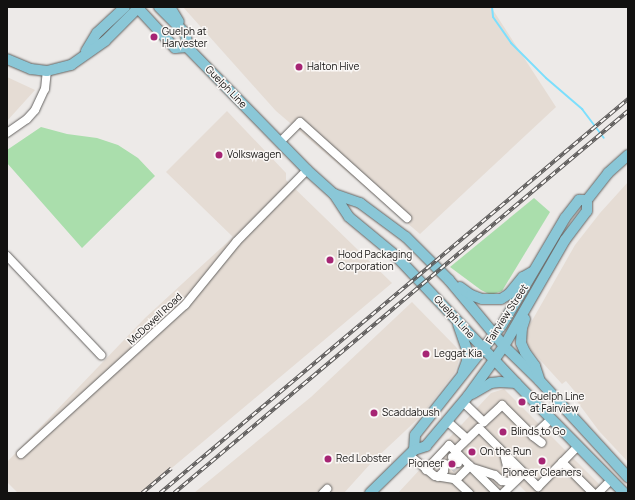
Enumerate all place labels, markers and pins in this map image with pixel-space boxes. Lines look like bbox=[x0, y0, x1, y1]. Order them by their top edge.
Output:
place label: Guelph at Harvester bbox=[162, 25, 207, 48]
marker: Guelph at Harvester bbox=[149, 32, 159, 42]
place label: Halton Hive bbox=[307, 61, 359, 73]
marker: Halton Hive bbox=[294, 62, 304, 72]
place label: Volkswagen bbox=[227, 149, 281, 161]
marker: Volkswagen bbox=[214, 150, 224, 160]
place label: Hood Packaging Corporation bbox=[338, 248, 412, 272]
marker: Hood Packaging Corporation bbox=[325, 255, 335, 265]
place label: Leggat Kia bbox=[434, 348, 482, 360]
marker: Leggat Kia bbox=[421, 349, 431, 359]
place label: Guelph Line at Fairview bbox=[530, 390, 584, 414]
marker: Guelph Line at Fairview bbox=[517, 397, 527, 407]
place label: Scaddabush bbox=[382, 407, 440, 419]
marker: Scaddabush bbox=[369, 408, 379, 418]
place label: Blinds to Go bbox=[511, 426, 566, 438]
marker: Blinds to Go bbox=[498, 427, 508, 437]
place label: On the Run bbox=[480, 446, 531, 458]
marker: On the Run bbox=[467, 447, 477, 457]
place label: Red Lobster bbox=[336, 453, 391, 465]
marker: Red Lobster bbox=[323, 454, 333, 464]
marker: Pioneer Cleaners bbox=[537, 456, 547, 466]
place label: Pioneer bbox=[409, 458, 444, 470]
marker: Pioneer bbox=[447, 459, 457, 469]
place label: Pioneer Cleaners bbox=[503, 467, 581, 479]

